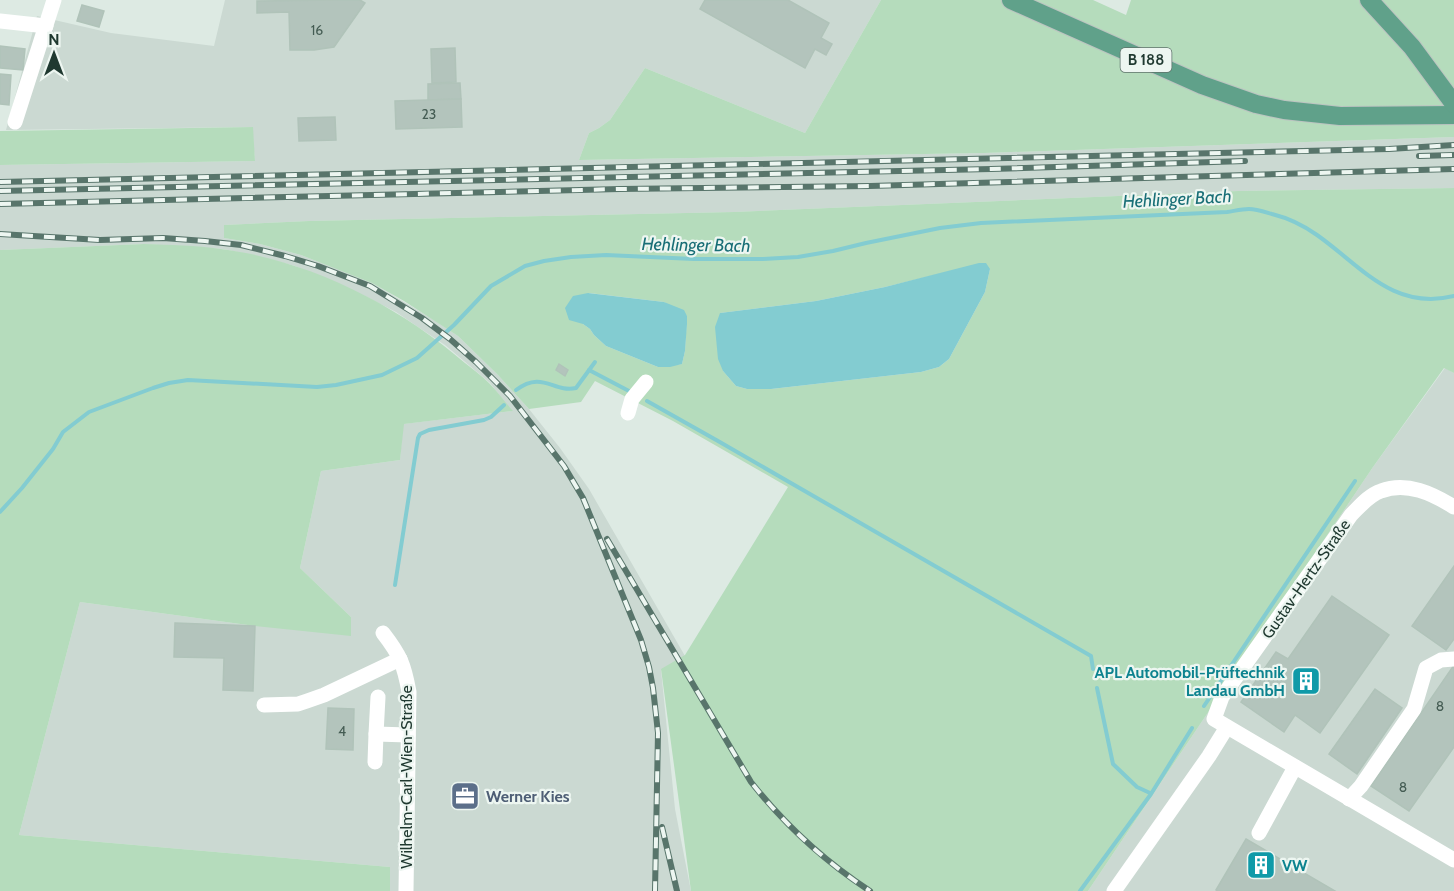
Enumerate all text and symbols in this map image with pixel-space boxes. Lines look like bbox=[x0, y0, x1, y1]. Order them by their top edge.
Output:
house number: 16 bbox=[311, 21, 323, 39]
north arrow bbox=[24, 24, 84, 84]
text: N bbox=[48, 30, 60, 49]
road number: B 188 bbox=[1120, 48, 1172, 72]
house number: 23 bbox=[422, 105, 436, 123]
water label: Hehlinger Bach bbox=[1122, 185, 1232, 213]
water label: Hehlinger Bach bbox=[641, 233, 751, 257]
street label: Gustav-Hertz-Straße bbox=[1258, 516, 1354, 642]
place label: APL Automobil-Prüftechnik Landau GmbH bbox=[1095, 663, 1285, 700]
building icon: APL Automobil-Prüftechnik Landau GmbH bbox=[1290, 665, 1322, 697]
street label: Wilhelm-Carl-Wien-Straße bbox=[397, 685, 416, 869]
house number: 8 bbox=[1436, 697, 1444, 715]
house number: 4 bbox=[338, 722, 346, 740]
house number: 8 bbox=[1399, 778, 1407, 796]
office icon: Werner Kies bbox=[449, 780, 481, 812]
place label: Werner Kies bbox=[486, 787, 570, 806]
building icon: VW bbox=[1245, 849, 1277, 881]
place label: VW bbox=[1282, 856, 1308, 875]

